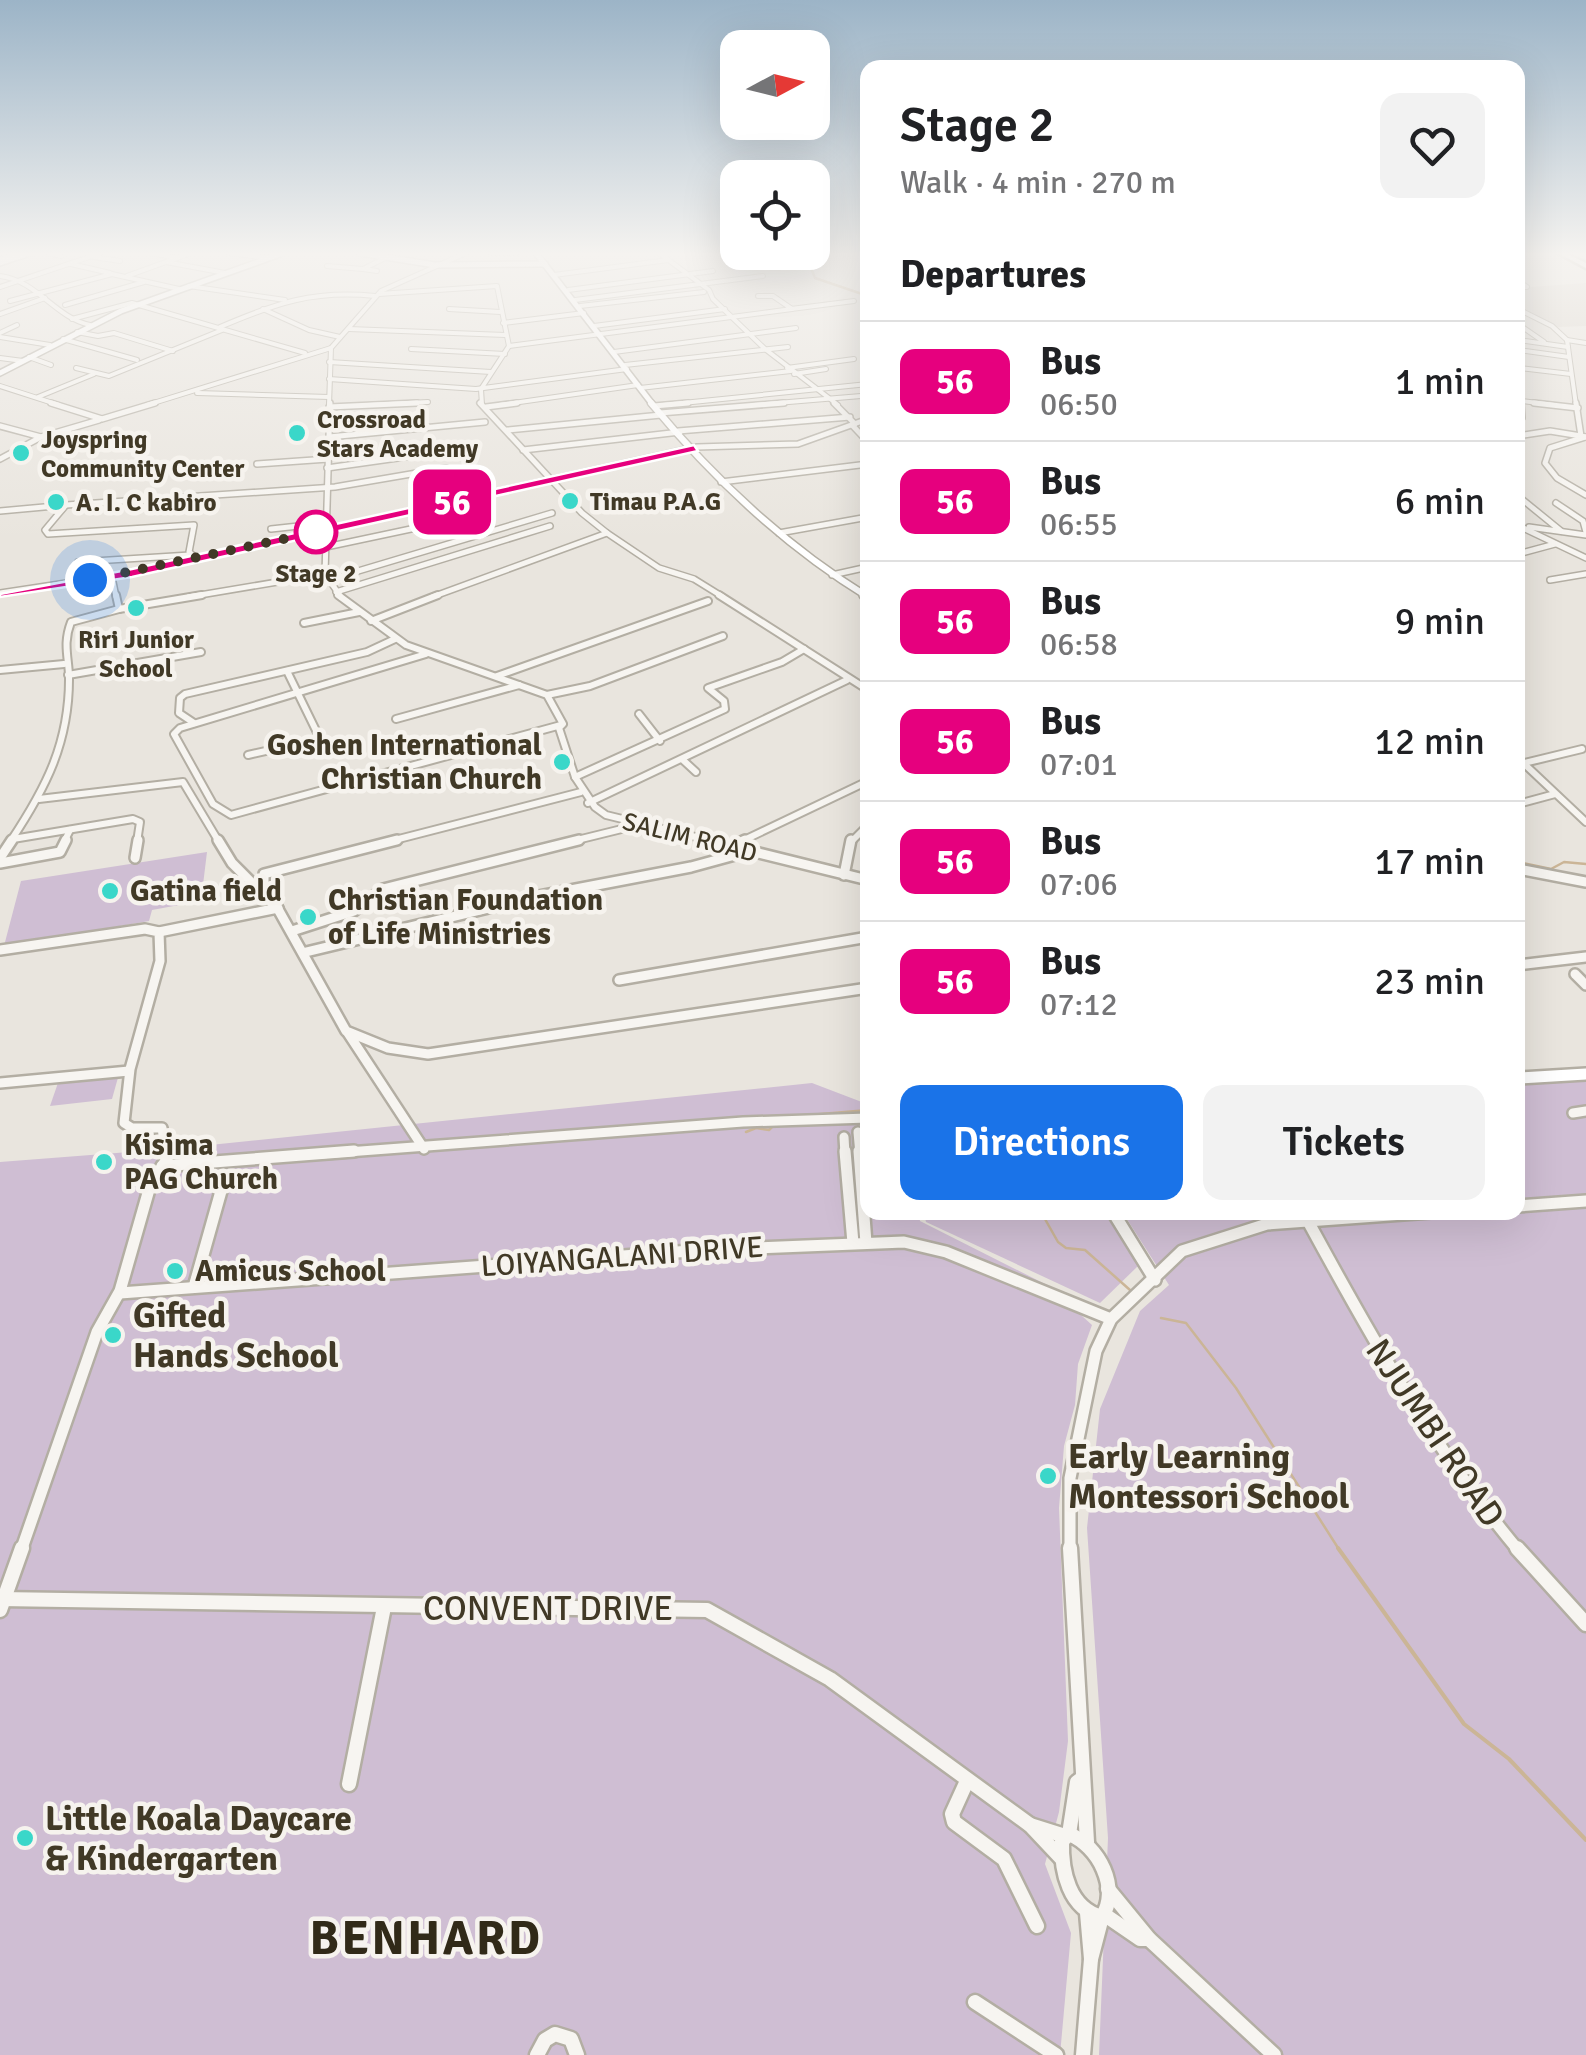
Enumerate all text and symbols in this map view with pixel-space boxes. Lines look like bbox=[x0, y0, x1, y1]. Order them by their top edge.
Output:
north arrow bbox=[720, 30, 830, 140]
map controls bbox=[720, 30, 830, 270]
button: heart bbox=[1380, 93, 1485, 198]
text: Stage 2 bbox=[900, 96, 1054, 155]
button: locate bbox=[720, 160, 830, 270]
text: Walk · 4 min · 270 m bbox=[900, 163, 1176, 202]
text: Departures bbox=[900, 251, 1086, 298]
text: Bus bbox=[1040, 338, 1101, 385]
text: 1 min bbox=[1395, 358, 1485, 405]
text: 56 bbox=[936, 360, 974, 403]
text: 06:50 bbox=[1040, 385, 1118, 424]
place label: Crossroad Stars Academy bbox=[317, 404, 479, 464]
marker: Crossroad Stars Academy bbox=[286, 422, 308, 444]
place label: Joyspring Community Center bbox=[41, 424, 245, 484]
marker: Joyspring Community Center bbox=[10, 442, 32, 464]
text: Bus bbox=[1040, 458, 1101, 505]
line badge: 56 bbox=[407, 470, 497, 534]
text: 6 min bbox=[1395, 478, 1485, 525]
text: 56 bbox=[936, 480, 974, 523]
text: 56 bbox=[433, 481, 471, 524]
place label: Timau P.A.G bbox=[590, 486, 721, 517]
place label: A. I. C kabiro bbox=[76, 487, 216, 518]
marker: Timau P.A.G bbox=[559, 490, 581, 512]
marker: A. I. C kabiro bbox=[45, 491, 67, 513]
text: 06:55 bbox=[1040, 505, 1118, 544]
marker: Stage 2 bbox=[295, 511, 337, 553]
your location bbox=[65, 555, 115, 605]
place label: Stage 2 bbox=[276, 558, 356, 589]
text: Bus bbox=[1040, 578, 1101, 625]
marker: Riri Junior School bbox=[125, 597, 147, 619]
text: 9 min bbox=[1395, 598, 1485, 645]
text: 56 bbox=[936, 600, 974, 643]
place label: Riri Junior School bbox=[78, 624, 194, 684]
text: 06:58 bbox=[1040, 625, 1118, 664]
text: Bus bbox=[1040, 698, 1101, 745]
text: 12 min bbox=[1374, 718, 1485, 765]
text: 56 bbox=[936, 720, 974, 763]
place label: Goshen International Christian Church bbox=[267, 727, 542, 798]
text: 07:01 bbox=[1040, 745, 1118, 784]
marker: Goshen International Christian Church bbox=[551, 751, 573, 773]
street label: SALIM ROAD bbox=[620, 805, 760, 869]
text: Bus bbox=[1040, 818, 1101, 865]
text: 17 min bbox=[1374, 838, 1485, 885]
text: 56 bbox=[936, 840, 974, 883]
text: 07:06 bbox=[1040, 865, 1118, 904]
place label: Gatina field bbox=[130, 873, 282, 910]
marker: Gatina field bbox=[99, 880, 121, 902]
place label: Christian Foundation of Life Ministries bbox=[328, 882, 603, 953]
marker: Christian Foundation of Life Ministries bbox=[297, 906, 319, 928]
text: Bus bbox=[1040, 938, 1101, 985]
text: 23 min bbox=[1374, 958, 1485, 1005]
text: 56 bbox=[936, 960, 974, 1003]
text: 07:12 bbox=[1040, 985, 1118, 1024]
button: Directions bbox=[900, 1085, 1183, 1200]
button: Tickets bbox=[1203, 1085, 1485, 1200]
place label: Kisima PAG Church bbox=[124, 1127, 278, 1198]
marker: Kisima PAG Church bbox=[93, 1151, 115, 1173]
street label: LOIYANGALANI DRIVE bbox=[479, 1229, 765, 1285]
place label: Amicus School bbox=[195, 1253, 386, 1290]
marker: Amicus School bbox=[164, 1260, 186, 1282]
place label: Gifted Hands School bbox=[133, 1294, 339, 1377]
marker: Gifted Hands School bbox=[102, 1324, 124, 1346]
street label: NJUMBI ROAD bbox=[1356, 1331, 1514, 1535]
place label: Early Learning Montessori School bbox=[1068, 1435, 1349, 1518]
marker: Early Learning Montessori School bbox=[1037, 1465, 1059, 1487]
street label: CONVENT DRIVE bbox=[423, 1587, 673, 1630]
place label: Little Koala Daycare & Kindergarten bbox=[45, 1797, 352, 1880]
marker: Little Koala Daycare & Kindergarten bbox=[14, 1827, 36, 1849]
district label: BENHARD bbox=[309, 1909, 543, 1968]

